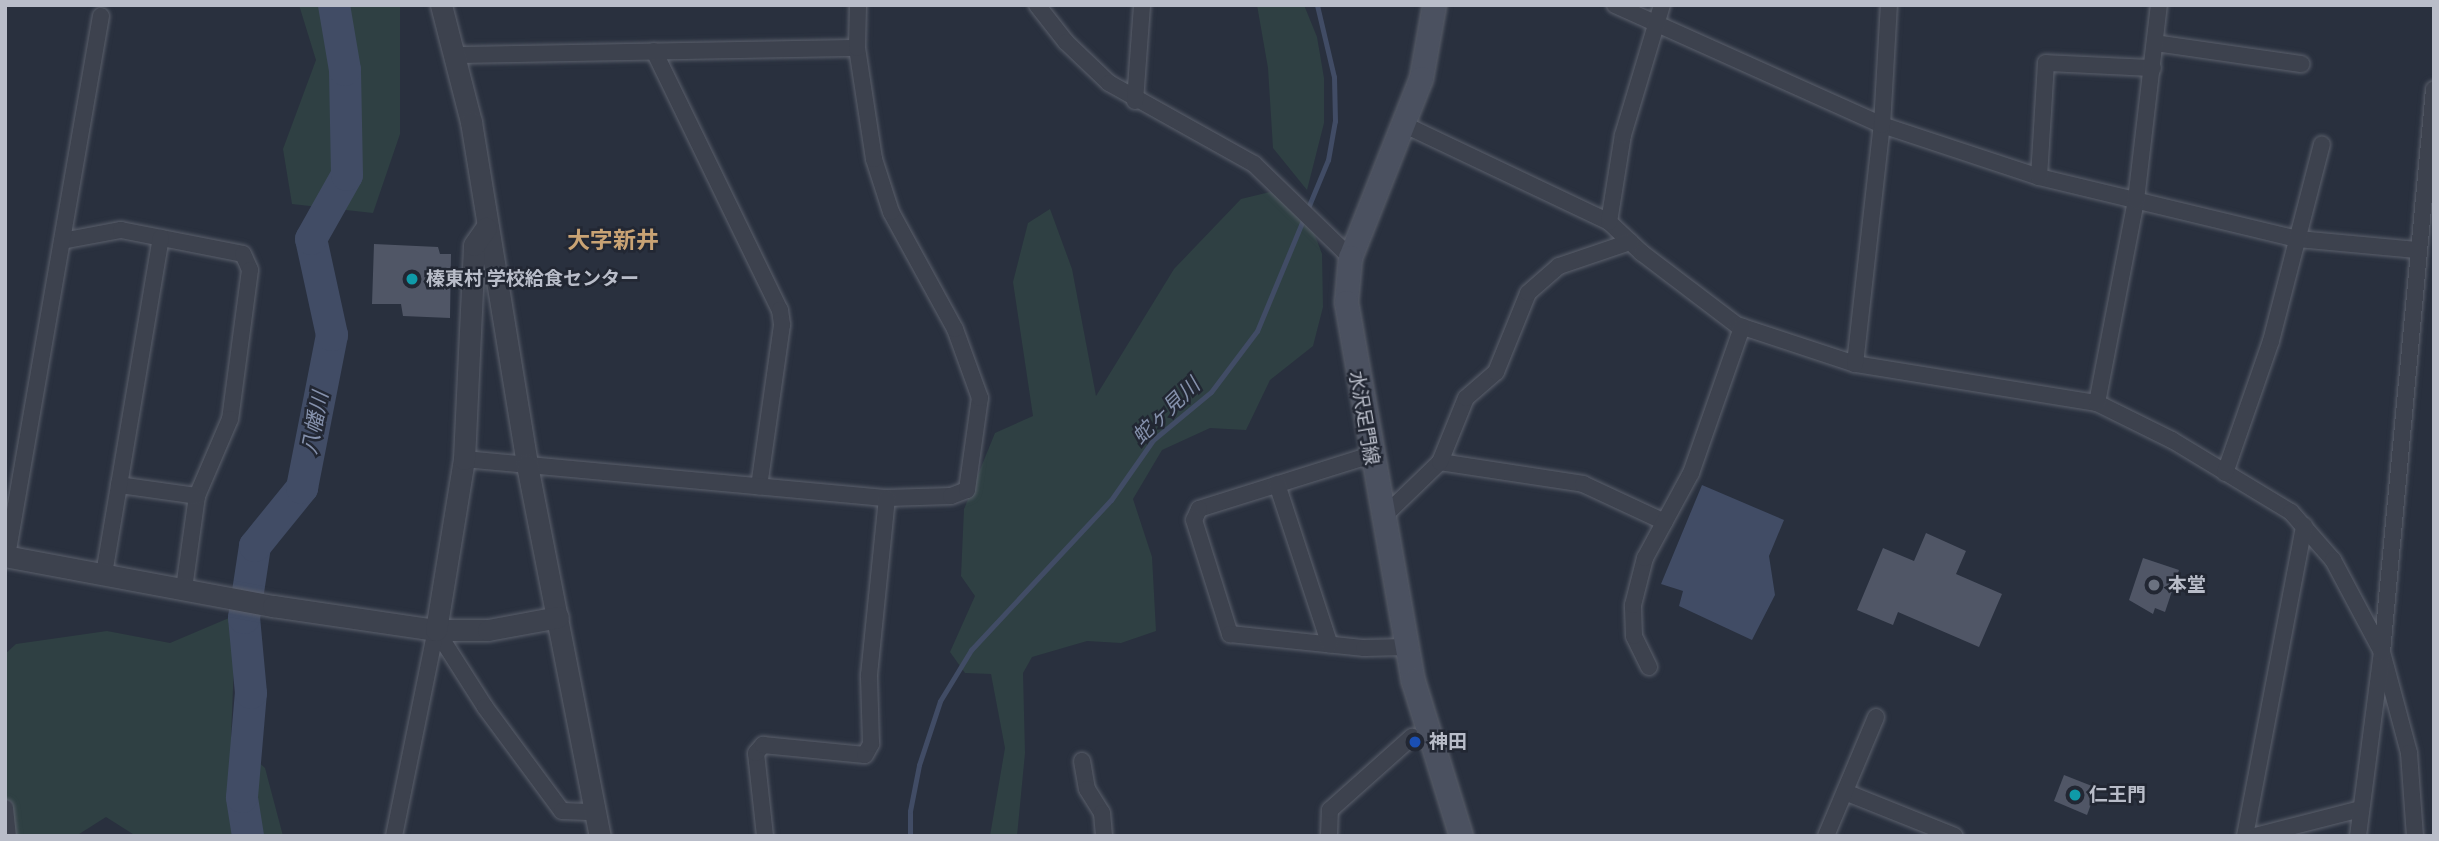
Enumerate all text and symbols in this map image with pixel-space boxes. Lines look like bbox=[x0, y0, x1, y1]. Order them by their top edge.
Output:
district label: 大字新井 bbox=[567, 226, 659, 254]
place label: 榛東村 学校給食センター bbox=[426, 268, 639, 290]
marker: 榛東村 学校給食センター bbox=[404, 271, 420, 287]
street label: 水沢足門線 bbox=[1345, 369, 1383, 467]
water label: 蛇ヶ見川 bbox=[1127, 373, 1205, 449]
water label: 八幡川 bbox=[297, 390, 333, 456]
place label: 本堂 bbox=[2168, 574, 2206, 596]
marker: 本堂 bbox=[2146, 577, 2162, 593]
place label: 神田 bbox=[1429, 731, 1467, 753]
marker: 神田 bbox=[1407, 734, 1423, 750]
place label: 仁王門 bbox=[2089, 784, 2146, 806]
marker: 仁王門 bbox=[2067, 787, 2083, 803]

